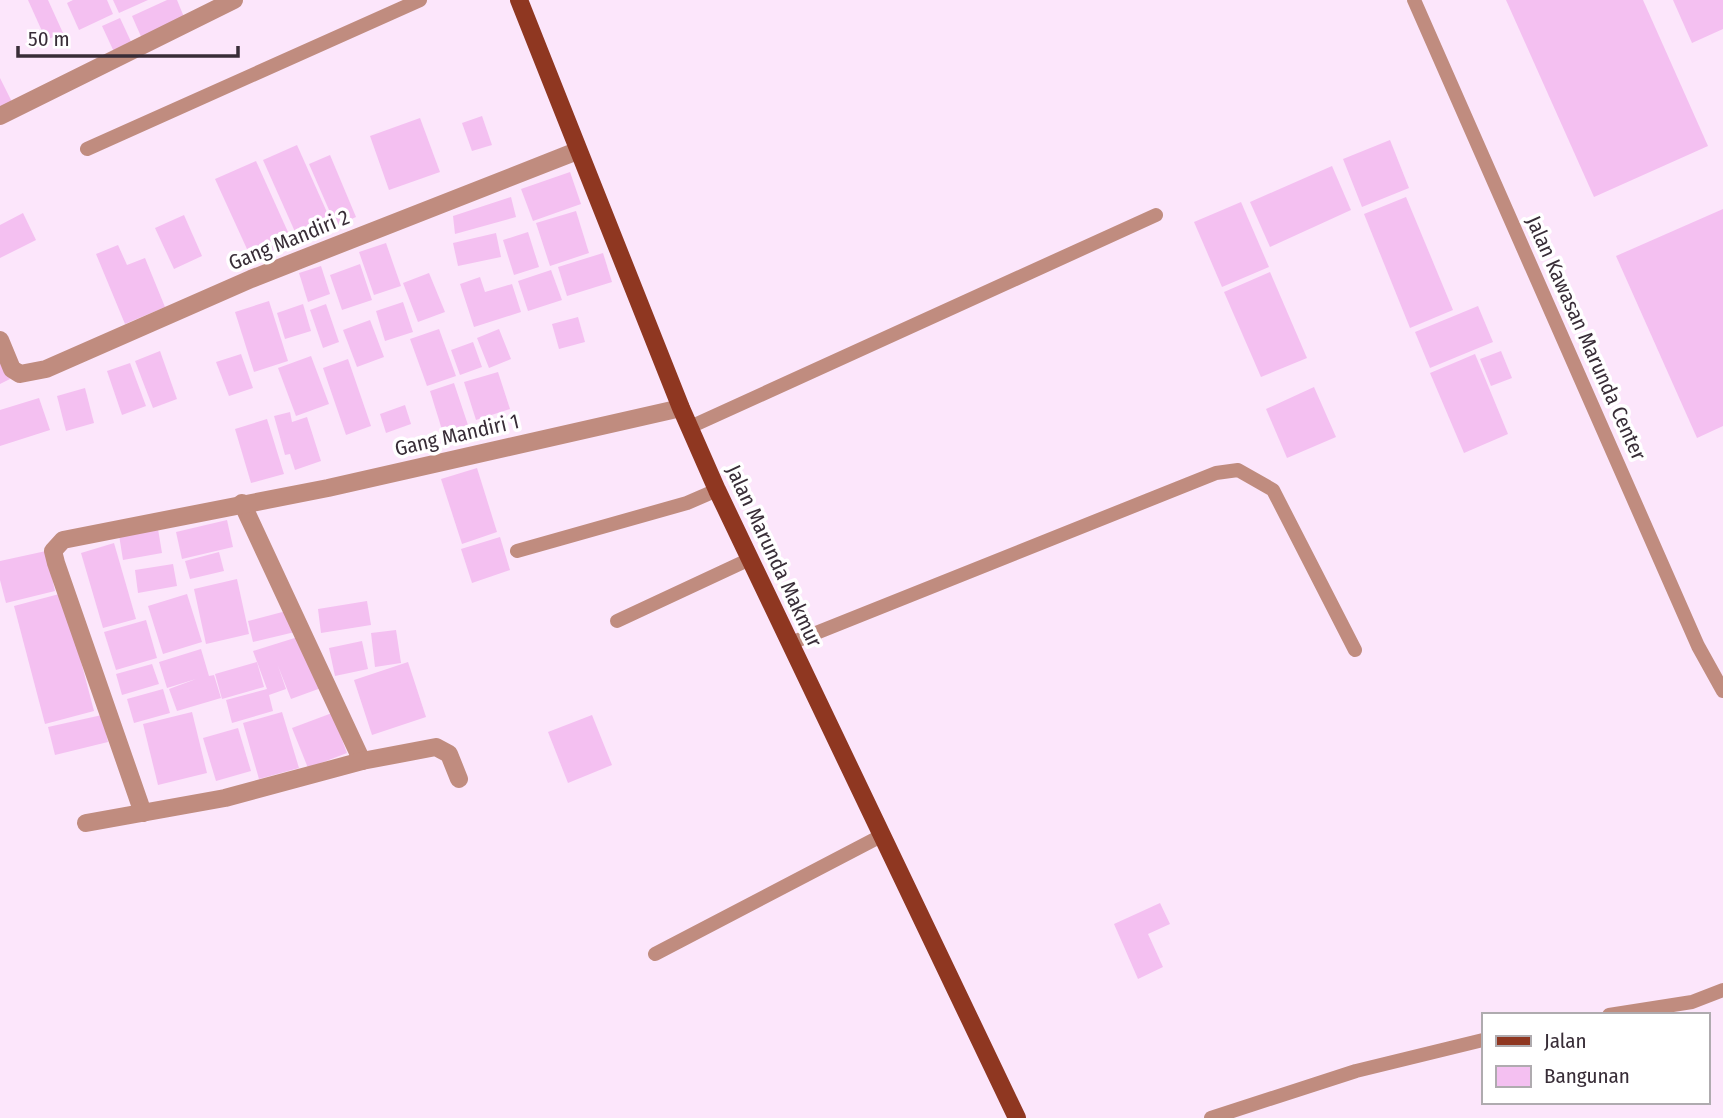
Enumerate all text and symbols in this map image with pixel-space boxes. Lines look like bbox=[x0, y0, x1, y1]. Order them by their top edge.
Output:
scale bar bbox=[18, 14, 238, 58]
text: 50 m bbox=[28, 26, 70, 52]
street label: Gang Mandiri 2 bbox=[225, 204, 353, 276]
street label: Jalan Kawasan Marunda Center bbox=[1520, 212, 1652, 465]
street label: Gang Mandiri 1 bbox=[392, 408, 522, 462]
street label: Jalan Marunda Makmur bbox=[720, 461, 828, 652]
legend bbox=[1482, 1013, 1709, 1104]
text: Jalan bbox=[1544, 1028, 1587, 1054]
text: Bangunan bbox=[1544, 1063, 1630, 1089]

